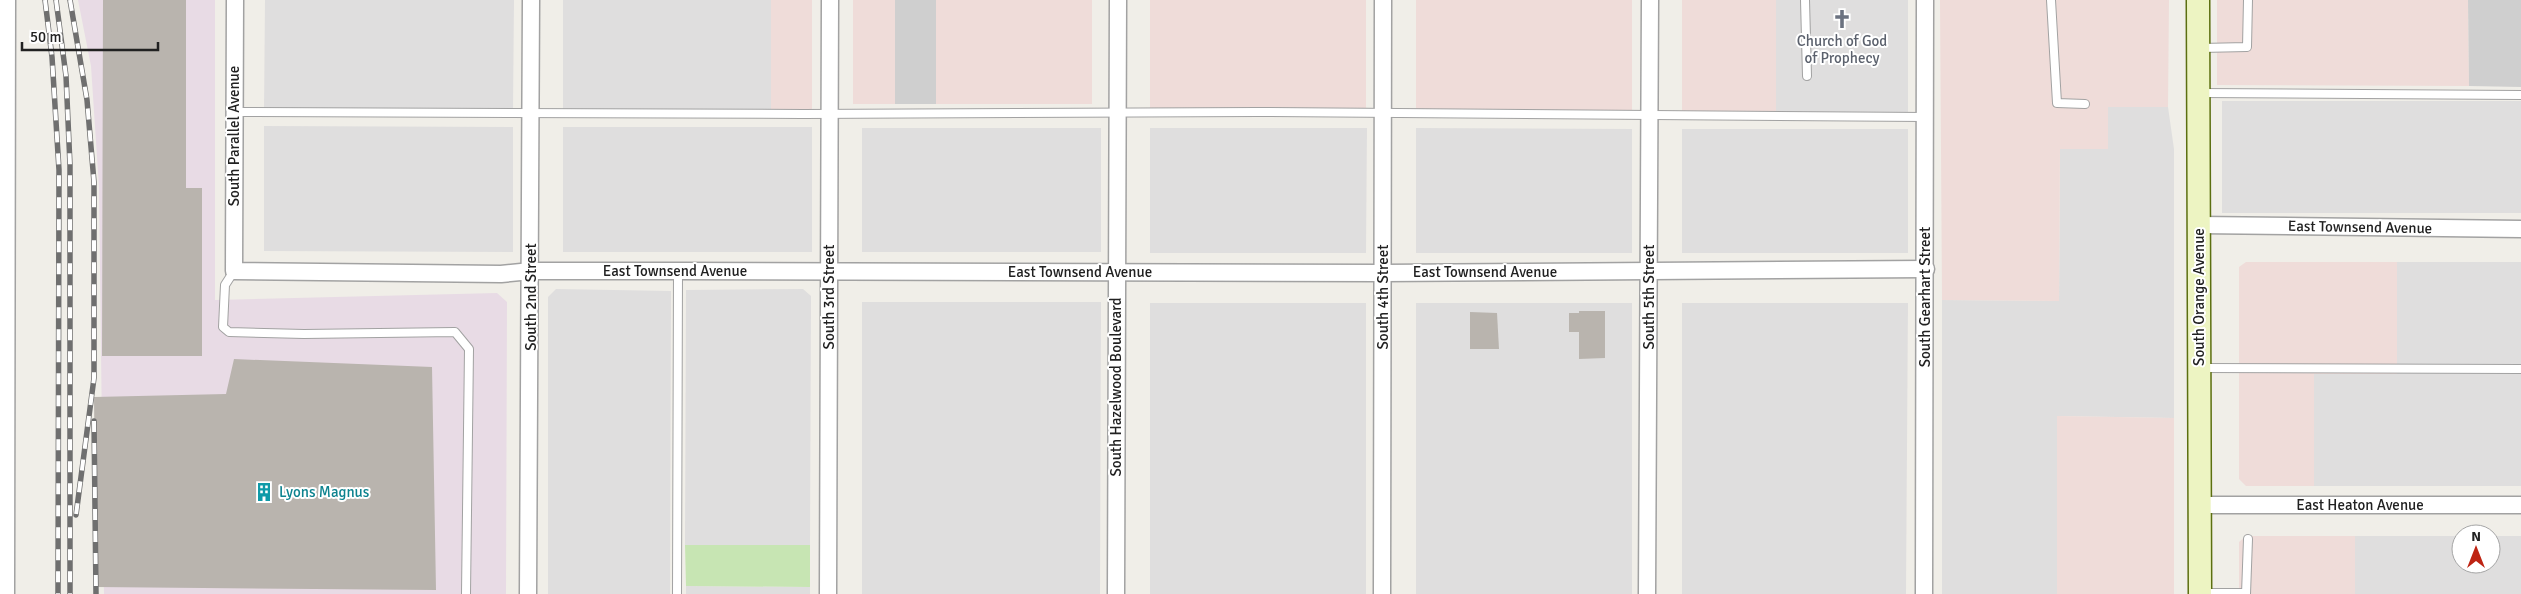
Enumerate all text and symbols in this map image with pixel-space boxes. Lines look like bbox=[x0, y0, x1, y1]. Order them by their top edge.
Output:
church icon: Church of God of Prophecy bbox=[1831, 8, 1853, 30]
scale bar bbox=[22, 20, 159, 52]
text: 50 m bbox=[30, 28, 61, 46]
place label: Church of God of Prophecy bbox=[1797, 32, 1887, 67]
street label: South Parallel Avenue bbox=[225, 66, 243, 206]
street label: East Townsend Avenue bbox=[2288, 217, 2432, 237]
street label: South Gearhart Street bbox=[1916, 227, 1934, 367]
street label: South Orange Avenue bbox=[2190, 228, 2208, 366]
street label: South 2nd Street bbox=[522, 243, 540, 351]
street label: South 3rd Street bbox=[820, 245, 838, 349]
street label: South 4th Street bbox=[1374, 245, 1392, 349]
street label: South 5th Street bbox=[1640, 245, 1658, 349]
street label: East Townsend Avenue bbox=[603, 262, 747, 280]
street label: East Townsend Avenue bbox=[1008, 263, 1152, 281]
street label: East Townsend Avenue bbox=[1413, 263, 1557, 281]
street label: South Hazelwood Boulevard bbox=[1107, 297, 1125, 476]
building icon: Lyons Magnus bbox=[253, 481, 275, 503]
place label: Lyons Magnus bbox=[279, 483, 370, 501]
street label: East Heaton Avenue bbox=[2296, 496, 2424, 514]
north arrow bbox=[2451, 524, 2501, 574]
text: N bbox=[2471, 528, 2481, 545]

